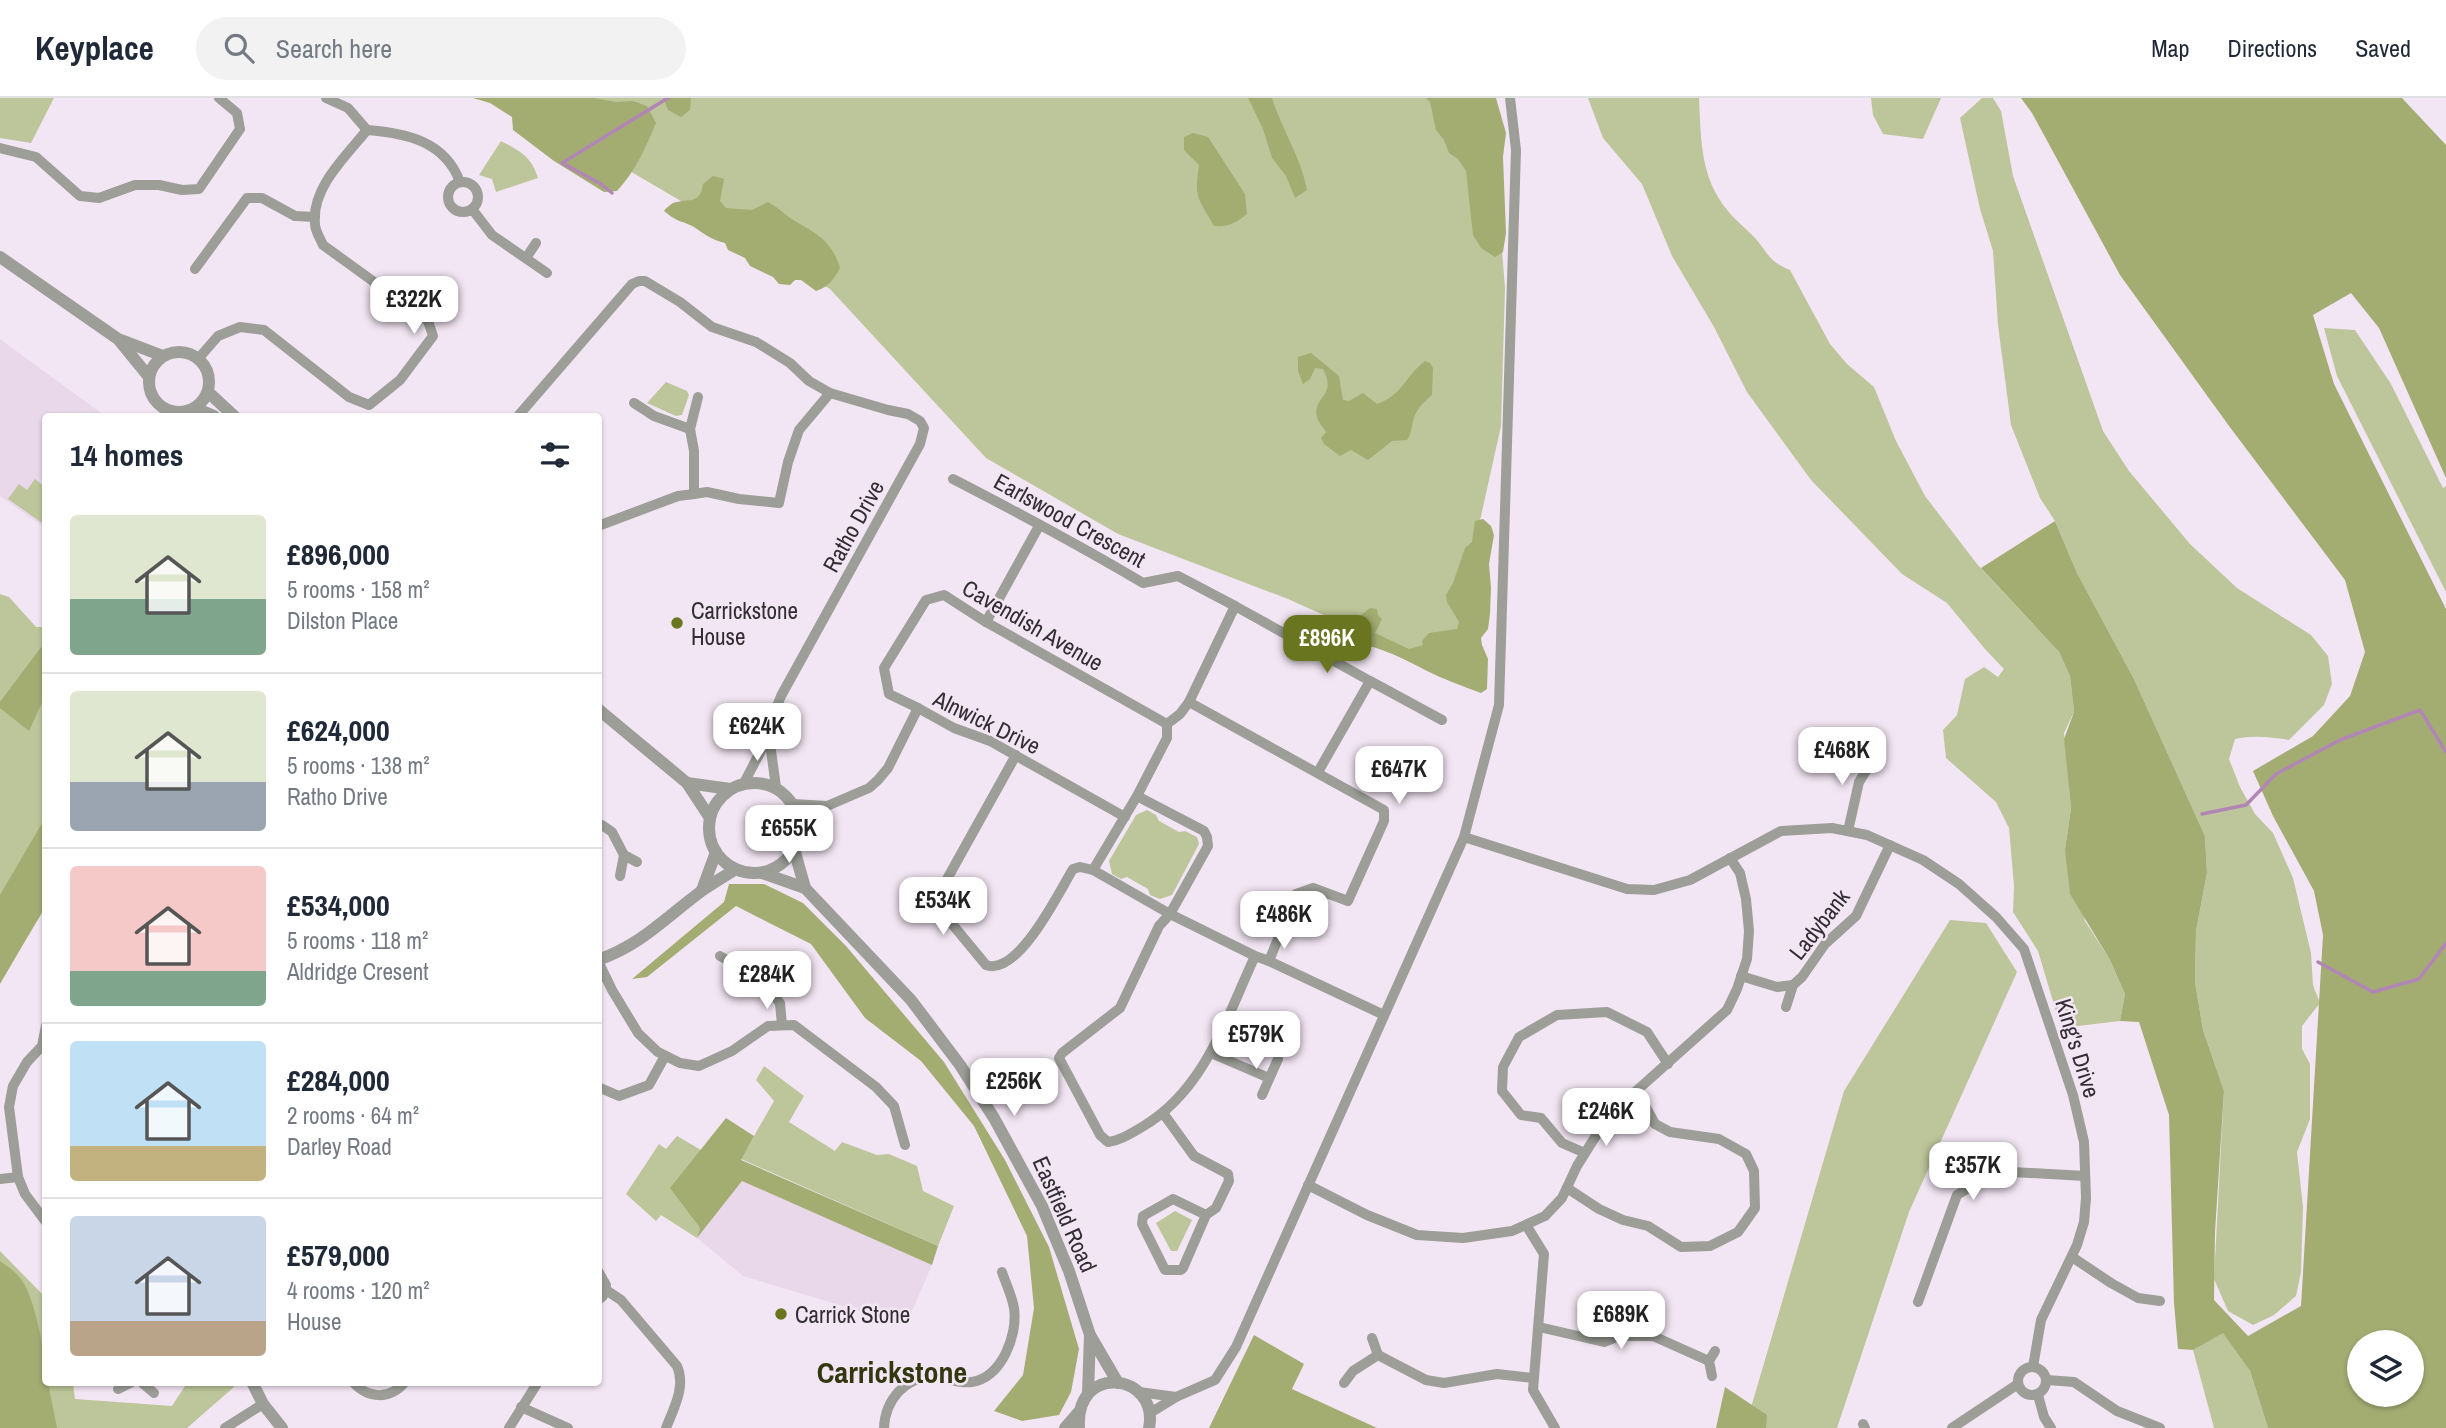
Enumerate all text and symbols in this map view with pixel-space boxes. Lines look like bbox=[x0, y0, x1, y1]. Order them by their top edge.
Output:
search box bbox=[196, 17, 686, 80]
text: Keyplace bbox=[35, 26, 154, 70]
icon: search bbox=[220, 29, 258, 67]
text: Search here bbox=[276, 31, 392, 66]
text: Map bbox=[2151, 32, 2189, 64]
text: Directions bbox=[2227, 32, 2317, 64]
text: Saved bbox=[2355, 32, 2411, 64]
pin: £322K bbox=[365, 276, 463, 336]
text: £322K bbox=[386, 283, 442, 314]
text: 14 homes bbox=[70, 435, 184, 475]
icon: filters bbox=[536, 436, 574, 474]
street label: Earlswood Crescent bbox=[989, 466, 1151, 574]
street label: Ratho Drive bbox=[815, 474, 891, 578]
text: £896,000 bbox=[287, 534, 390, 574]
icon: home bbox=[126, 543, 210, 627]
street label: Cavendish Avenue bbox=[957, 572, 1109, 678]
text: 5 rooms · 158 m² bbox=[287, 574, 430, 605]
place label: Carrickstone House bbox=[691, 595, 798, 652]
text: Dilston Place bbox=[287, 605, 398, 636]
marker: Carrickstone House bbox=[669, 615, 685, 631]
pin: £896K bbox=[1278, 616, 1376, 675]
text: £896K bbox=[1299, 622, 1355, 653]
street label: Alnwick Drive bbox=[927, 682, 1046, 761]
pin: £624K bbox=[708, 704, 806, 763]
text: £624,000 bbox=[287, 710, 390, 750]
text: £624K bbox=[729, 710, 785, 741]
icon: home bbox=[126, 719, 210, 803]
pin: £468K bbox=[1793, 728, 1891, 787]
text: £468K bbox=[1814, 734, 1870, 765]
pin: £647K bbox=[1350, 746, 1448, 806]
text: 5 rooms · 138 m² bbox=[287, 750, 430, 781]
text: £647K bbox=[1371, 753, 1427, 784]
text: Ratho Drive bbox=[287, 781, 388, 812]
pin: £655K bbox=[740, 806, 838, 865]
text: £655K bbox=[761, 812, 817, 843]
pin: £534K bbox=[894, 878, 992, 937]
street label: Ladybank bbox=[1782, 882, 1857, 966]
text: £534K bbox=[915, 884, 971, 915]
text: £534,000 bbox=[287, 885, 390, 925]
pin: £486K bbox=[1235, 892, 1333, 951]
icon: home bbox=[126, 894, 210, 978]
text: £486K bbox=[1256, 898, 1312, 929]
text: 5 rooms · 118 m² bbox=[287, 925, 428, 956]
pin: £284K bbox=[718, 951, 816, 1011]
text: Aldridge Cresent bbox=[287, 956, 429, 987]
text: £284K bbox=[739, 958, 795, 989]
street label: King's Drive bbox=[2048, 995, 2108, 1101]
pin: £579K bbox=[1207, 1012, 1305, 1071]
text: £579K bbox=[1228, 1018, 1284, 1049]
pin: £256K bbox=[965, 1058, 1063, 1118]
text: £284,000 bbox=[287, 1060, 390, 1100]
text: £256K bbox=[986, 1065, 1042, 1096]
icon: home bbox=[126, 1069, 210, 1153]
pin: £246K bbox=[1557, 1088, 1655, 1148]
text: £246K bbox=[1578, 1095, 1634, 1126]
text: 2 rooms · 64 m² bbox=[287, 1100, 419, 1131]
text: Darley Road bbox=[287, 1131, 392, 1162]
pin: £357K bbox=[1924, 1142, 2022, 1202]
text: £357K bbox=[1945, 1149, 2001, 1180]
street label: Eastfield Road bbox=[1026, 1151, 1104, 1277]
text: £579,000 bbox=[287, 1235, 390, 1275]
icon: home bbox=[126, 1244, 210, 1328]
text: 4 rooms · 120 m² bbox=[287, 1275, 430, 1306]
pin: £689K bbox=[1572, 1292, 1670, 1351]
text: £689K bbox=[1593, 1298, 1649, 1329]
place label: Carrick Stone bbox=[795, 1299, 910, 1330]
text: House bbox=[287, 1306, 342, 1337]
marker: Carrick Stone bbox=[773, 1306, 789, 1322]
map controls bbox=[2347, 1330, 2424, 1407]
button: layers bbox=[2347, 1330, 2424, 1407]
district label: Carrickstone bbox=[817, 1352, 967, 1392]

